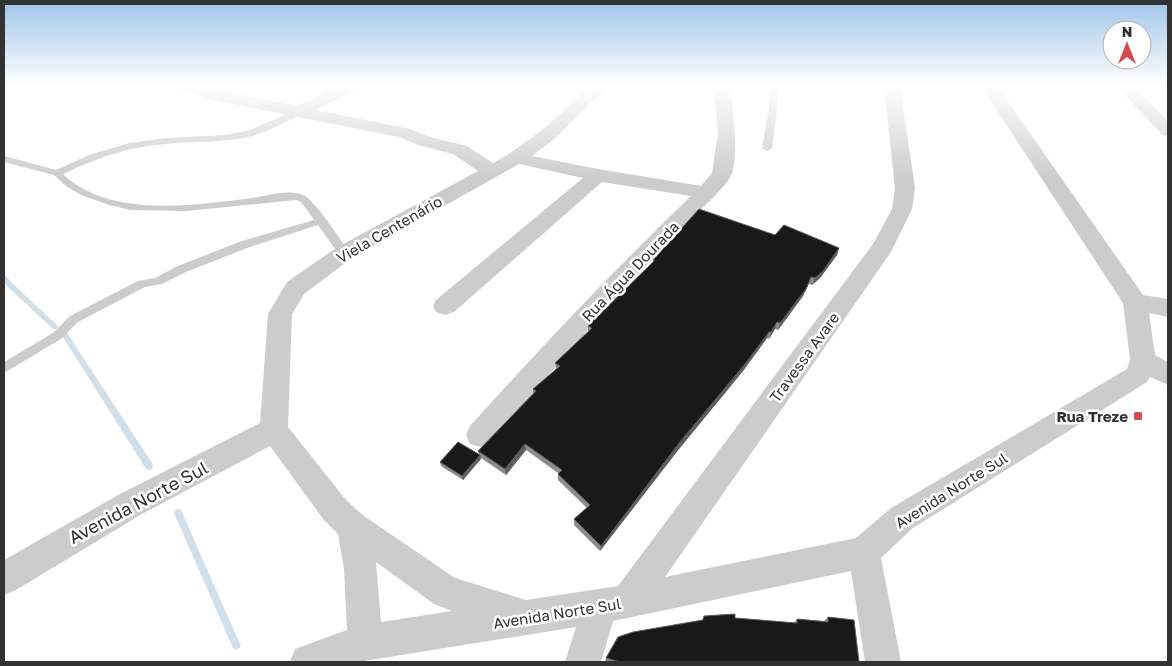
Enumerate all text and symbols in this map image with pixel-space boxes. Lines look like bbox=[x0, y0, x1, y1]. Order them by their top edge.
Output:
north arrow bbox=[1102, 20, 1152, 70]
text: N bbox=[1122, 23, 1132, 40]
street label: Viela Centenário bbox=[333, 191, 445, 267]
street label: Rua Água Dourada bbox=[578, 217, 682, 325]
street label: Travessa Avare bbox=[765, 308, 843, 405]
place label: Rua Treze bbox=[1056, 407, 1128, 425]
marker: Rua Treze bbox=[1132, 410, 1144, 422]
street label: Avenida Norte Sul bbox=[891, 448, 1011, 532]
street label: Avenida Norte Sul bbox=[64, 456, 212, 548]
street label: Avenida Norte Sul bbox=[492, 594, 622, 632]

